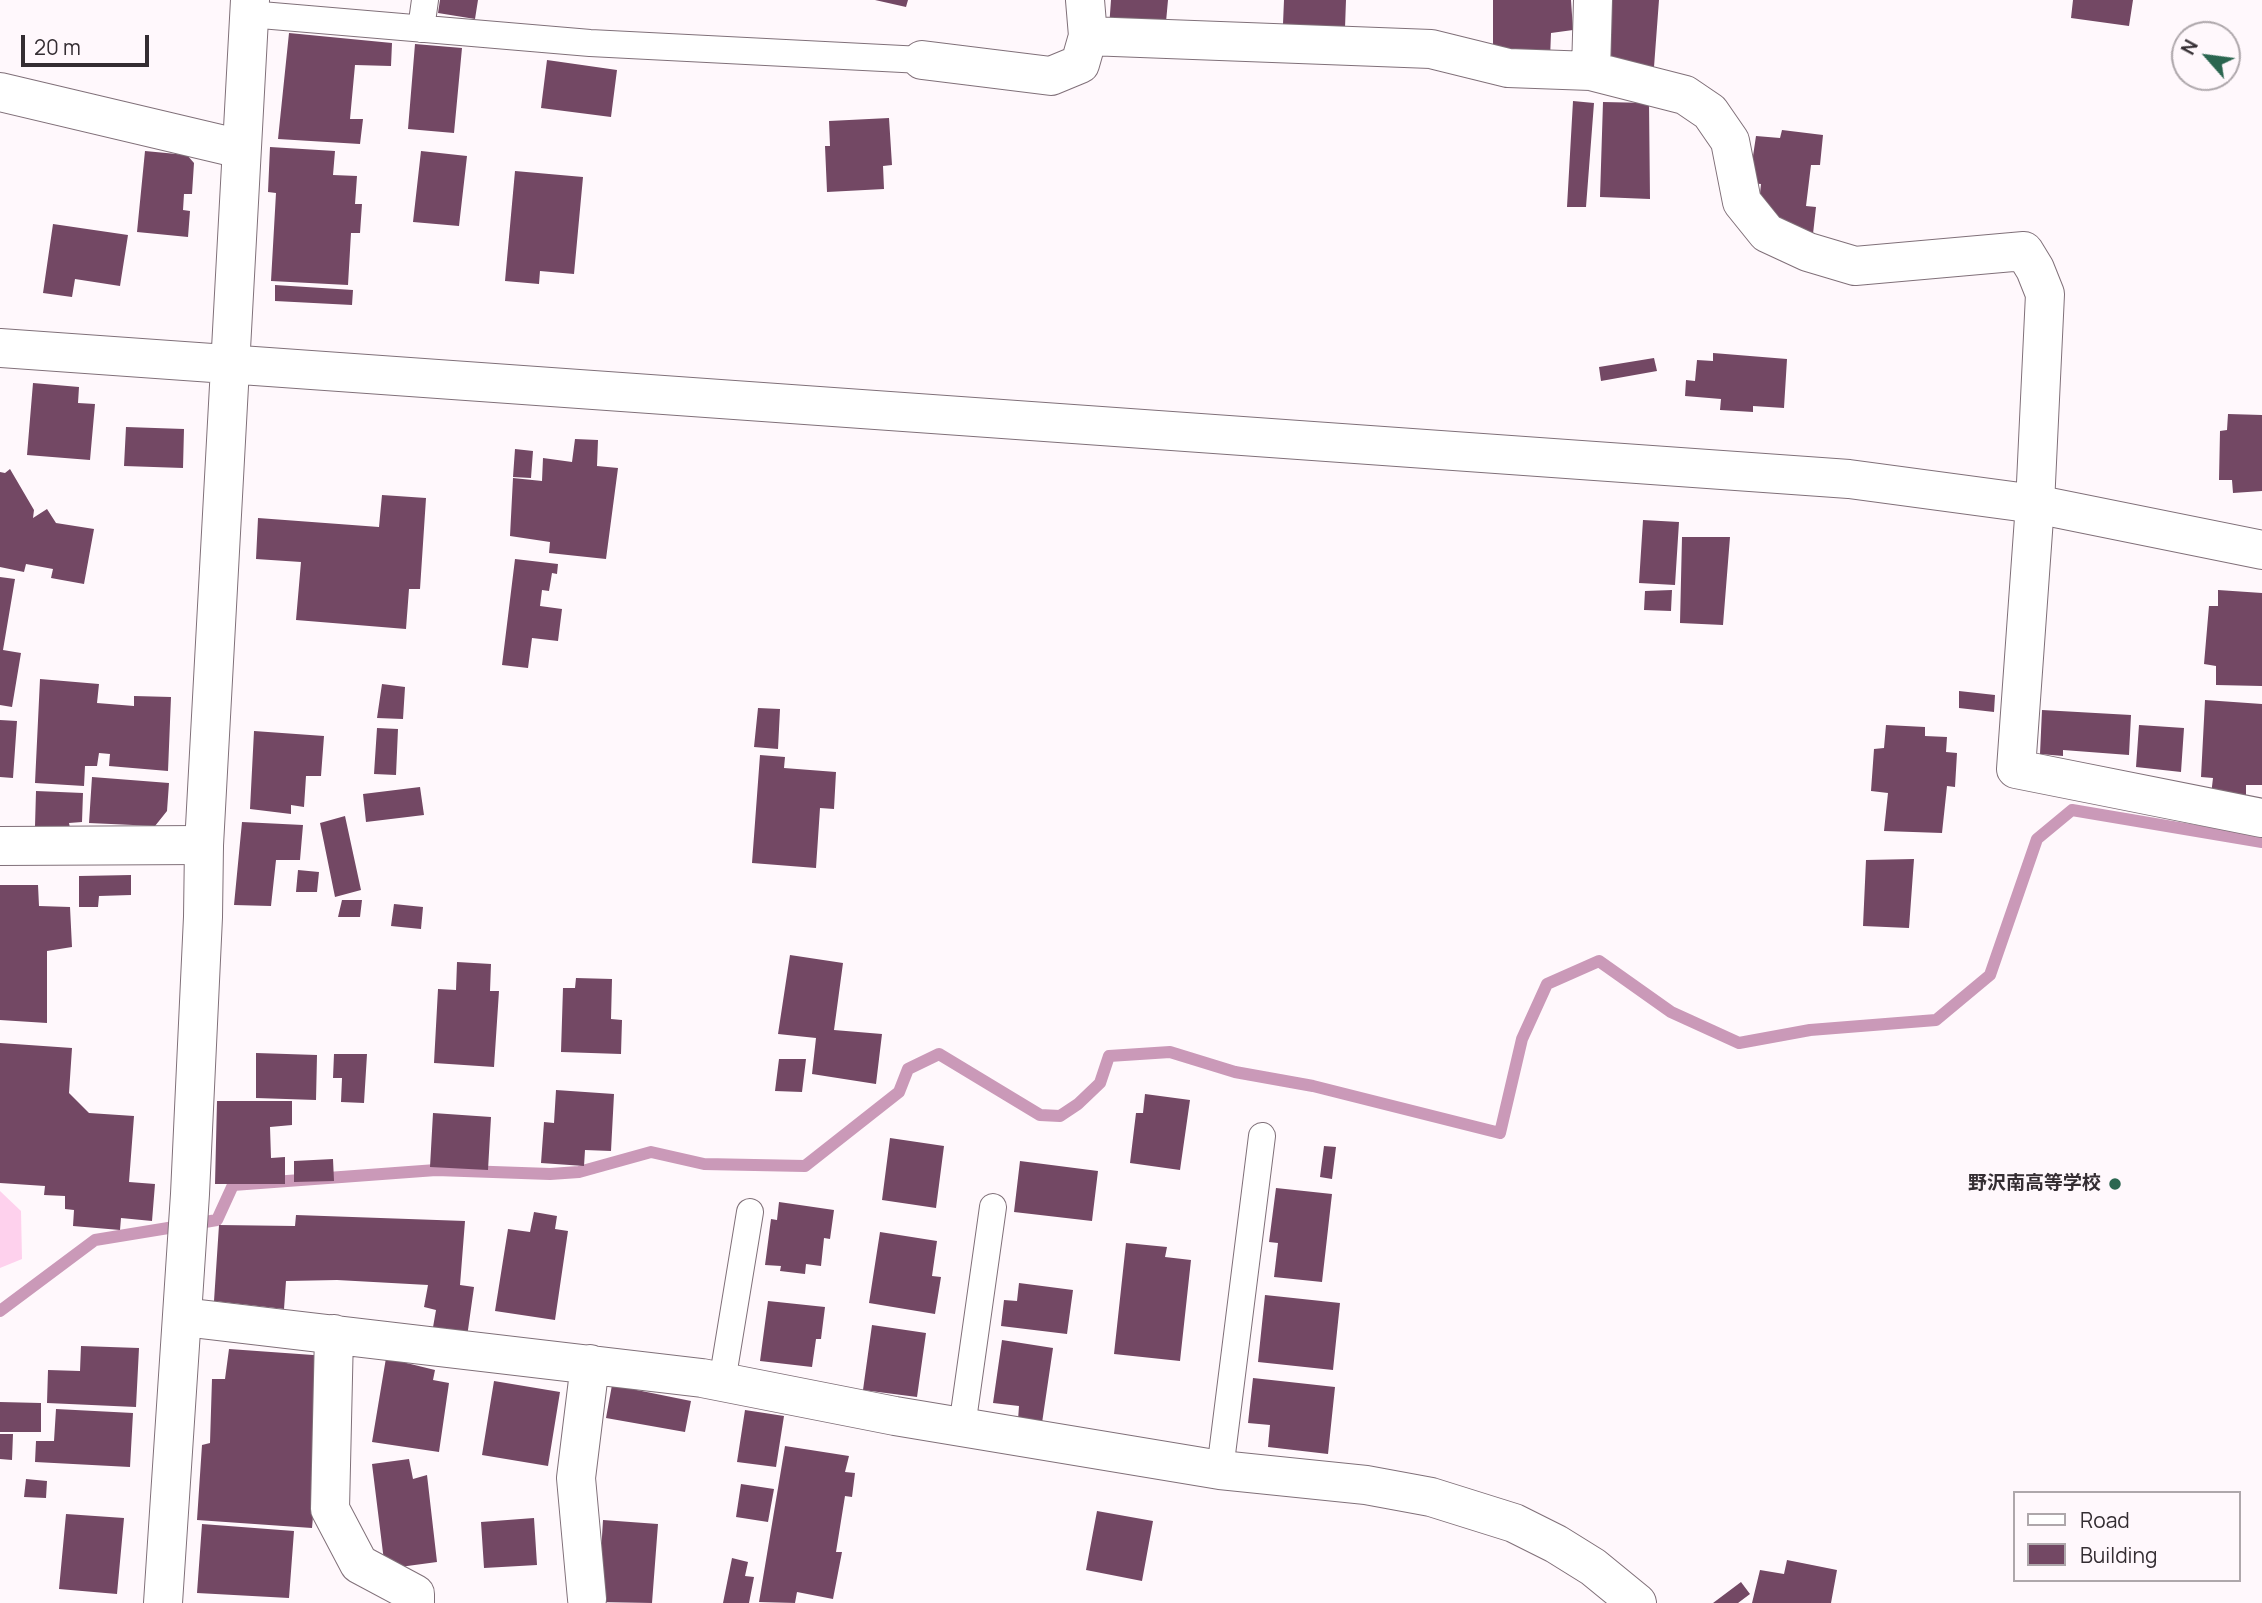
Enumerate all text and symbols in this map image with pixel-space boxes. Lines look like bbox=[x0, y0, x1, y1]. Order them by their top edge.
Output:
scale bar bbox=[24, 21, 152, 65]
north arrow bbox=[2171, 21, 2241, 91]
text: 20 m bbox=[34, 33, 81, 61]
text: N bbox=[2175, 35, 2204, 59]
place label: 野沢南高等学校 bbox=[1968, 1173, 2101, 1195]
marker: 野沢南高等学校 bbox=[2107, 1176, 2123, 1192]
legend bbox=[2014, 1491, 2241, 1582]
text: Road bbox=[2080, 1506, 2130, 1534]
text: Building bbox=[2080, 1541, 2157, 1569]

